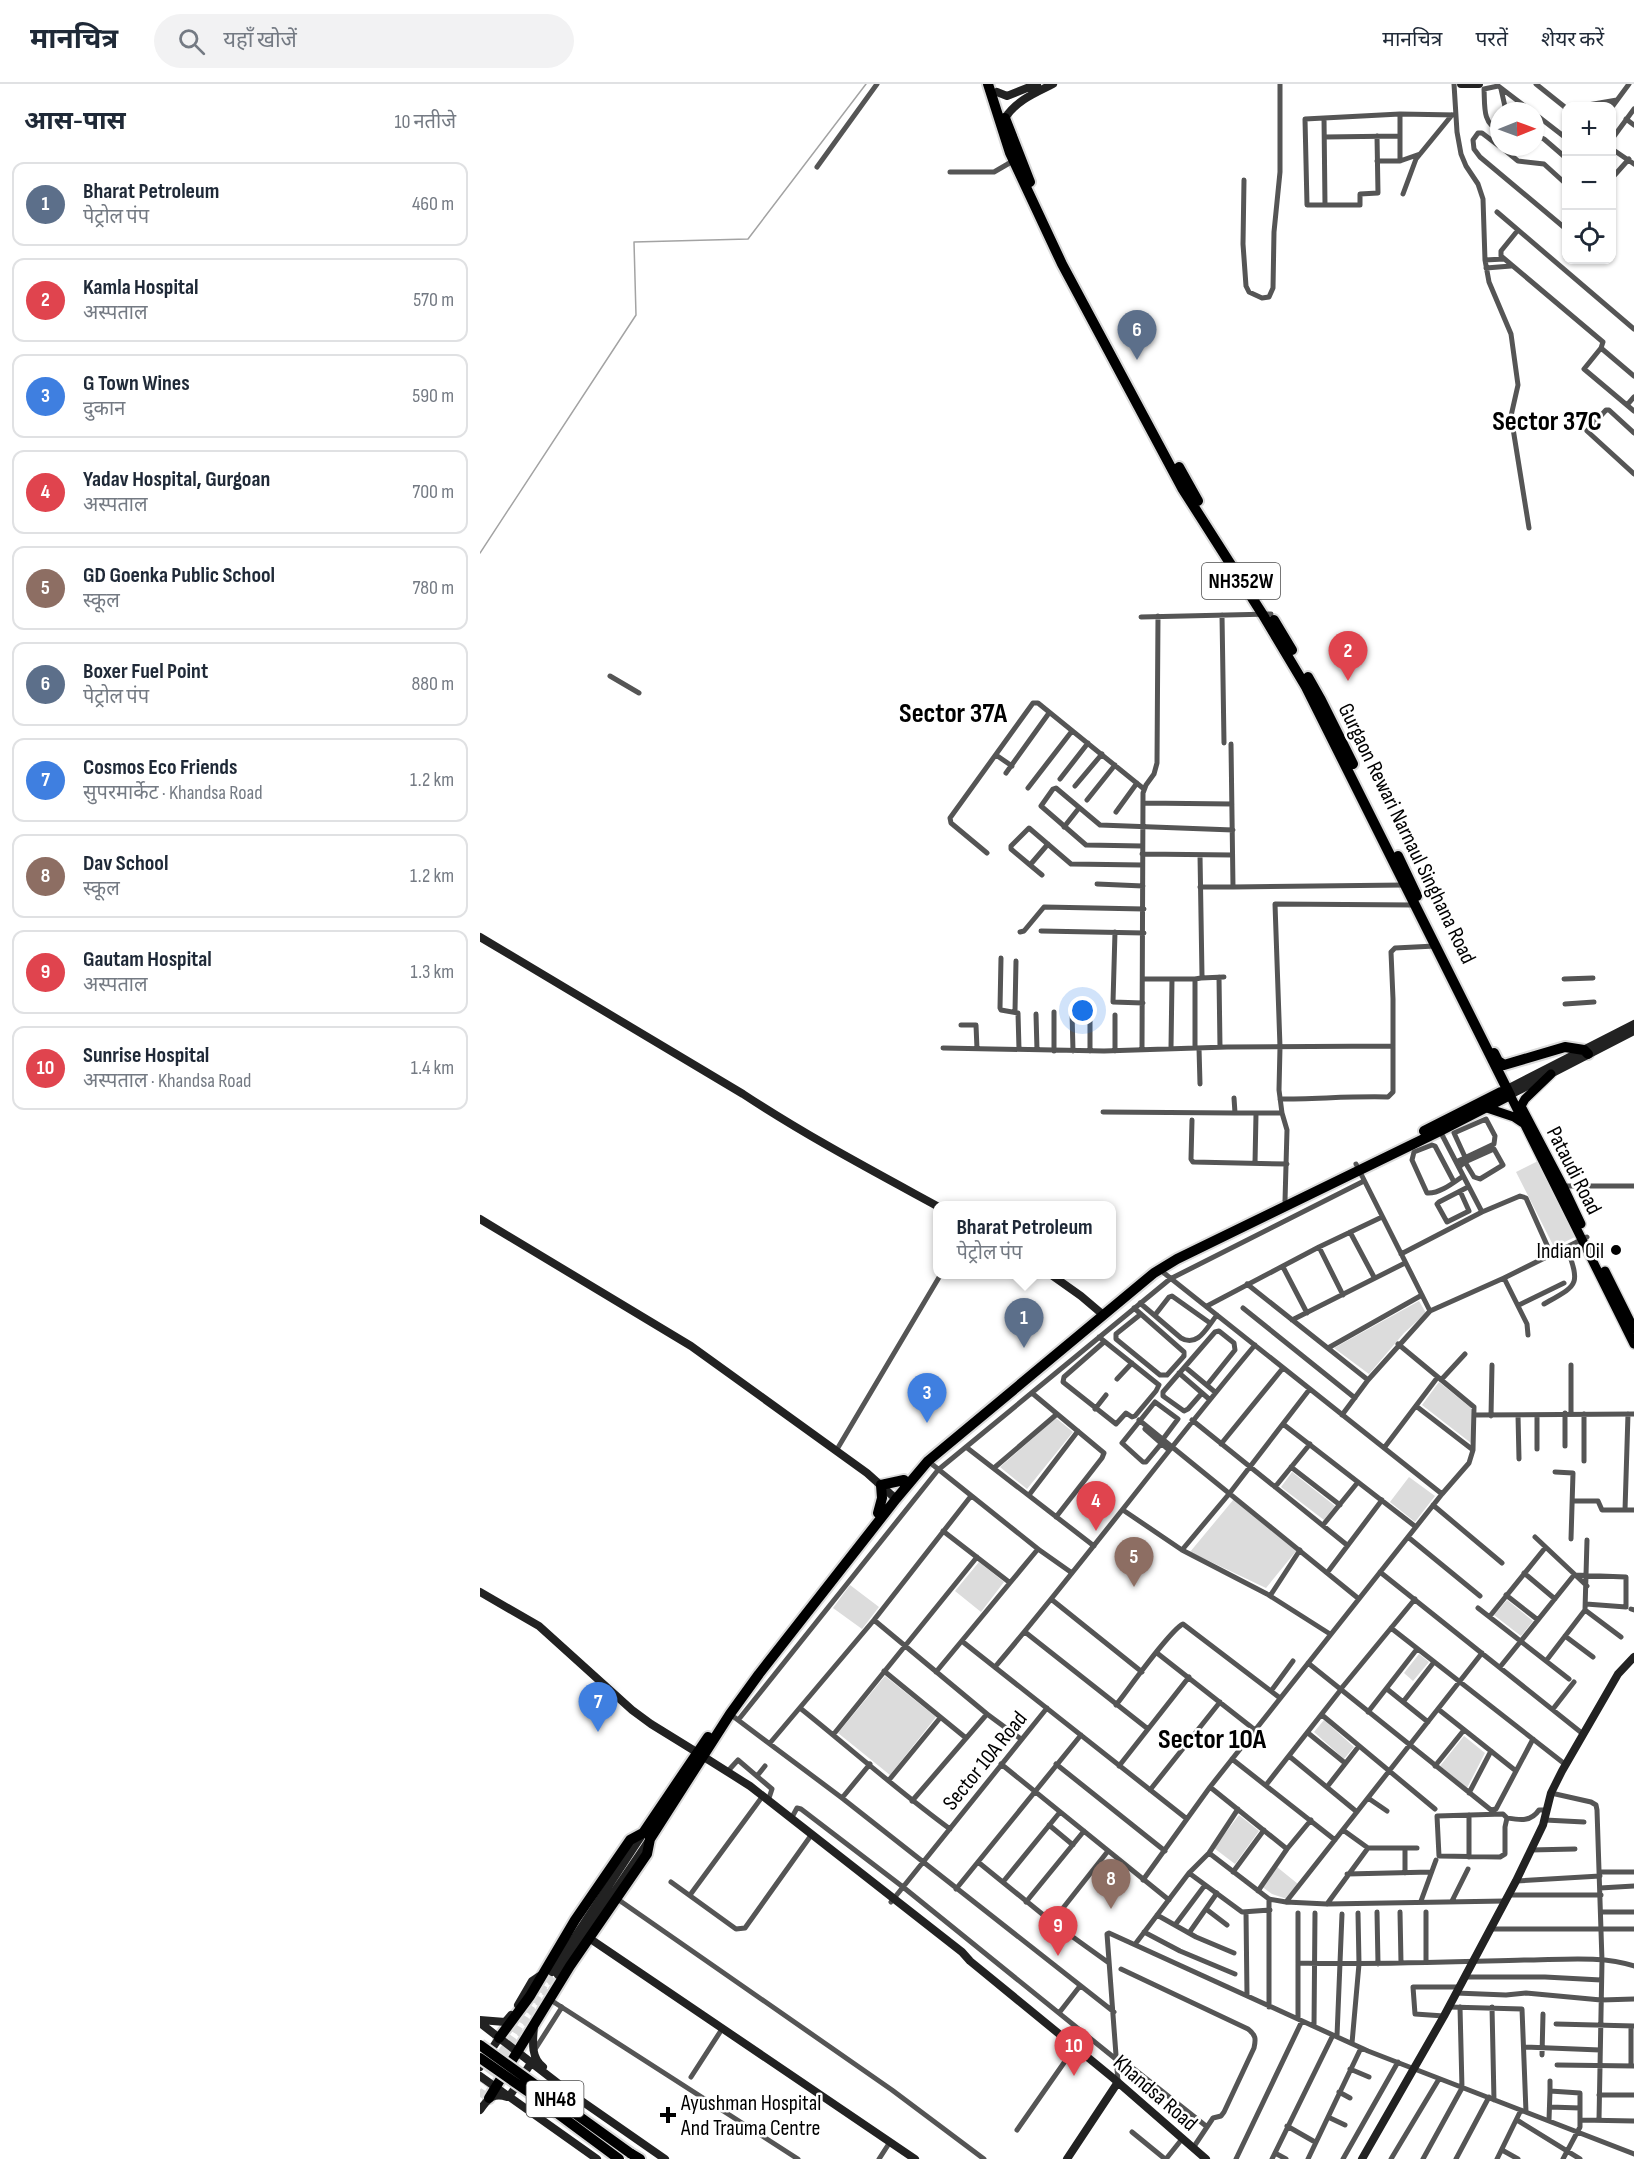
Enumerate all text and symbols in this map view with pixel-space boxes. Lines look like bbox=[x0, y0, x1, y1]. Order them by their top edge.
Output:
search box bbox=[154, 14, 574, 68]
text: मानचित्र bbox=[30, 23, 118, 56]
icon: search bbox=[175, 25, 208, 58]
text: यहाँ खोजें bbox=[223, 27, 297, 54]
text: मानचित्र bbox=[1382, 27, 1442, 52]
text: परतें bbox=[1475, 27, 1508, 52]
text: शेयर करें bbox=[1541, 27, 1604, 52]
north arrow bbox=[1490, 102, 1544, 156]
map controls bbox=[1562, 102, 1616, 264]
button: + bbox=[1562, 102, 1616, 156]
text: आस-पास bbox=[24, 106, 126, 137]
text: 10 नतीजे bbox=[394, 110, 456, 134]
button: − bbox=[1562, 156, 1616, 210]
text: Bharat Petroleum bbox=[83, 178, 219, 205]
text: 1 bbox=[42, 192, 49, 216]
text: 460 m bbox=[412, 192, 454, 216]
text: पेट्रोल पंप bbox=[83, 205, 149, 229]
button: locate bbox=[1562, 210, 1616, 264]
text: Kamla Hospital bbox=[83, 274, 199, 301]
text: 2 bbox=[41, 288, 50, 312]
text: 570 m bbox=[413, 288, 454, 312]
text: अस्पताल bbox=[83, 301, 148, 325]
pin: 6 bbox=[1118, 310, 1156, 360]
text: G Town Wines bbox=[83, 370, 190, 397]
text: 3 bbox=[41, 384, 50, 408]
text: 590 m bbox=[412, 384, 454, 408]
text: दुकान bbox=[83, 397, 125, 421]
district label: Sector 37C bbox=[1492, 405, 1602, 438]
text: Yadav Hospital, Gurgoan bbox=[83, 466, 270, 493]
text: 4 bbox=[41, 480, 50, 504]
text: 700 m bbox=[412, 480, 454, 504]
text: अस्पताल bbox=[83, 493, 148, 517]
text: GD Goenka Public School bbox=[83, 562, 275, 589]
road number: NH352W bbox=[1202, 563, 1280, 599]
text: 5 bbox=[41, 576, 50, 600]
text: 780 m bbox=[412, 576, 454, 600]
text: स्कूल bbox=[83, 589, 120, 613]
pin: 2 bbox=[1328, 632, 1368, 681]
text: Boxer Fuel Point bbox=[83, 658, 208, 685]
text: 6 bbox=[41, 672, 50, 696]
text: 880 m bbox=[412, 672, 454, 696]
text: पेट्रोल पंप bbox=[83, 685, 149, 709]
district label: Sector 37A bbox=[899, 697, 1008, 730]
street label: Gurgaon Rewari Narnaul Singhana Road bbox=[1332, 699, 1482, 968]
text: Cosmos Eco Friends bbox=[83, 754, 237, 781]
text: 7 bbox=[41, 768, 50, 792]
text: 1.2 km bbox=[410, 768, 454, 792]
text: सुपरमार्केट · Khandsa Road bbox=[83, 781, 263, 805]
text: Dav School bbox=[83, 850, 168, 877]
text: 8 bbox=[41, 864, 50, 888]
text: 1.2 km bbox=[410, 864, 454, 888]
text: स्कूल bbox=[83, 877, 120, 901]
text: Gautam Hospital bbox=[83, 946, 212, 973]
text: 9 bbox=[41, 960, 50, 984]
text: 1.3 km bbox=[411, 960, 454, 984]
text: अस्पताल bbox=[83, 973, 148, 997]
your location bbox=[1068, 996, 1097, 1025]
text: Sunrise Hospital bbox=[83, 1042, 209, 1069]
text: 10 bbox=[37, 1056, 54, 1080]
text: 1.4 km bbox=[411, 1056, 454, 1080]
text: अस्पताल · Khandsa Road bbox=[83, 1069, 251, 1093]
street label: Pataudi Road bbox=[1540, 1122, 1607, 1219]
popup bbox=[933, 1201, 1116, 1279]
text: Bharat Petroleum bbox=[956, 1214, 1093, 1241]
place label: Indian Oil bbox=[1536, 1238, 1604, 1265]
text: पेट्रोल पंप bbox=[956, 1241, 1022, 1265]
marker: Indian Oil bbox=[1609, 1243, 1623, 1257]
pin: 1 bbox=[1004, 1298, 1044, 1348]
pin: 3 bbox=[908, 1374, 946, 1423]
pin: 4 bbox=[1076, 1482, 1116, 1531]
pin: 5 bbox=[1114, 1538, 1154, 1587]
pin: 7 bbox=[578, 1682, 618, 1732]
street label: Sector 10A Road bbox=[937, 1706, 1033, 1816]
district label: Sector 10A bbox=[1158, 1723, 1267, 1756]
pin: 8 bbox=[1092, 1860, 1130, 1909]
pin: 9 bbox=[1038, 1906, 1078, 1956]
pin: 10 bbox=[1054, 2026, 1094, 2076]
street label: Khandsa Road bbox=[1107, 2049, 1203, 2137]
road number: NH48 bbox=[526, 2081, 584, 2117]
place label: Ayushman Hospital And Trauma Centre bbox=[680, 2090, 821, 2142]
marker: Ayushman Hospital And Trauma Centre bbox=[659, 2106, 677, 2124]

